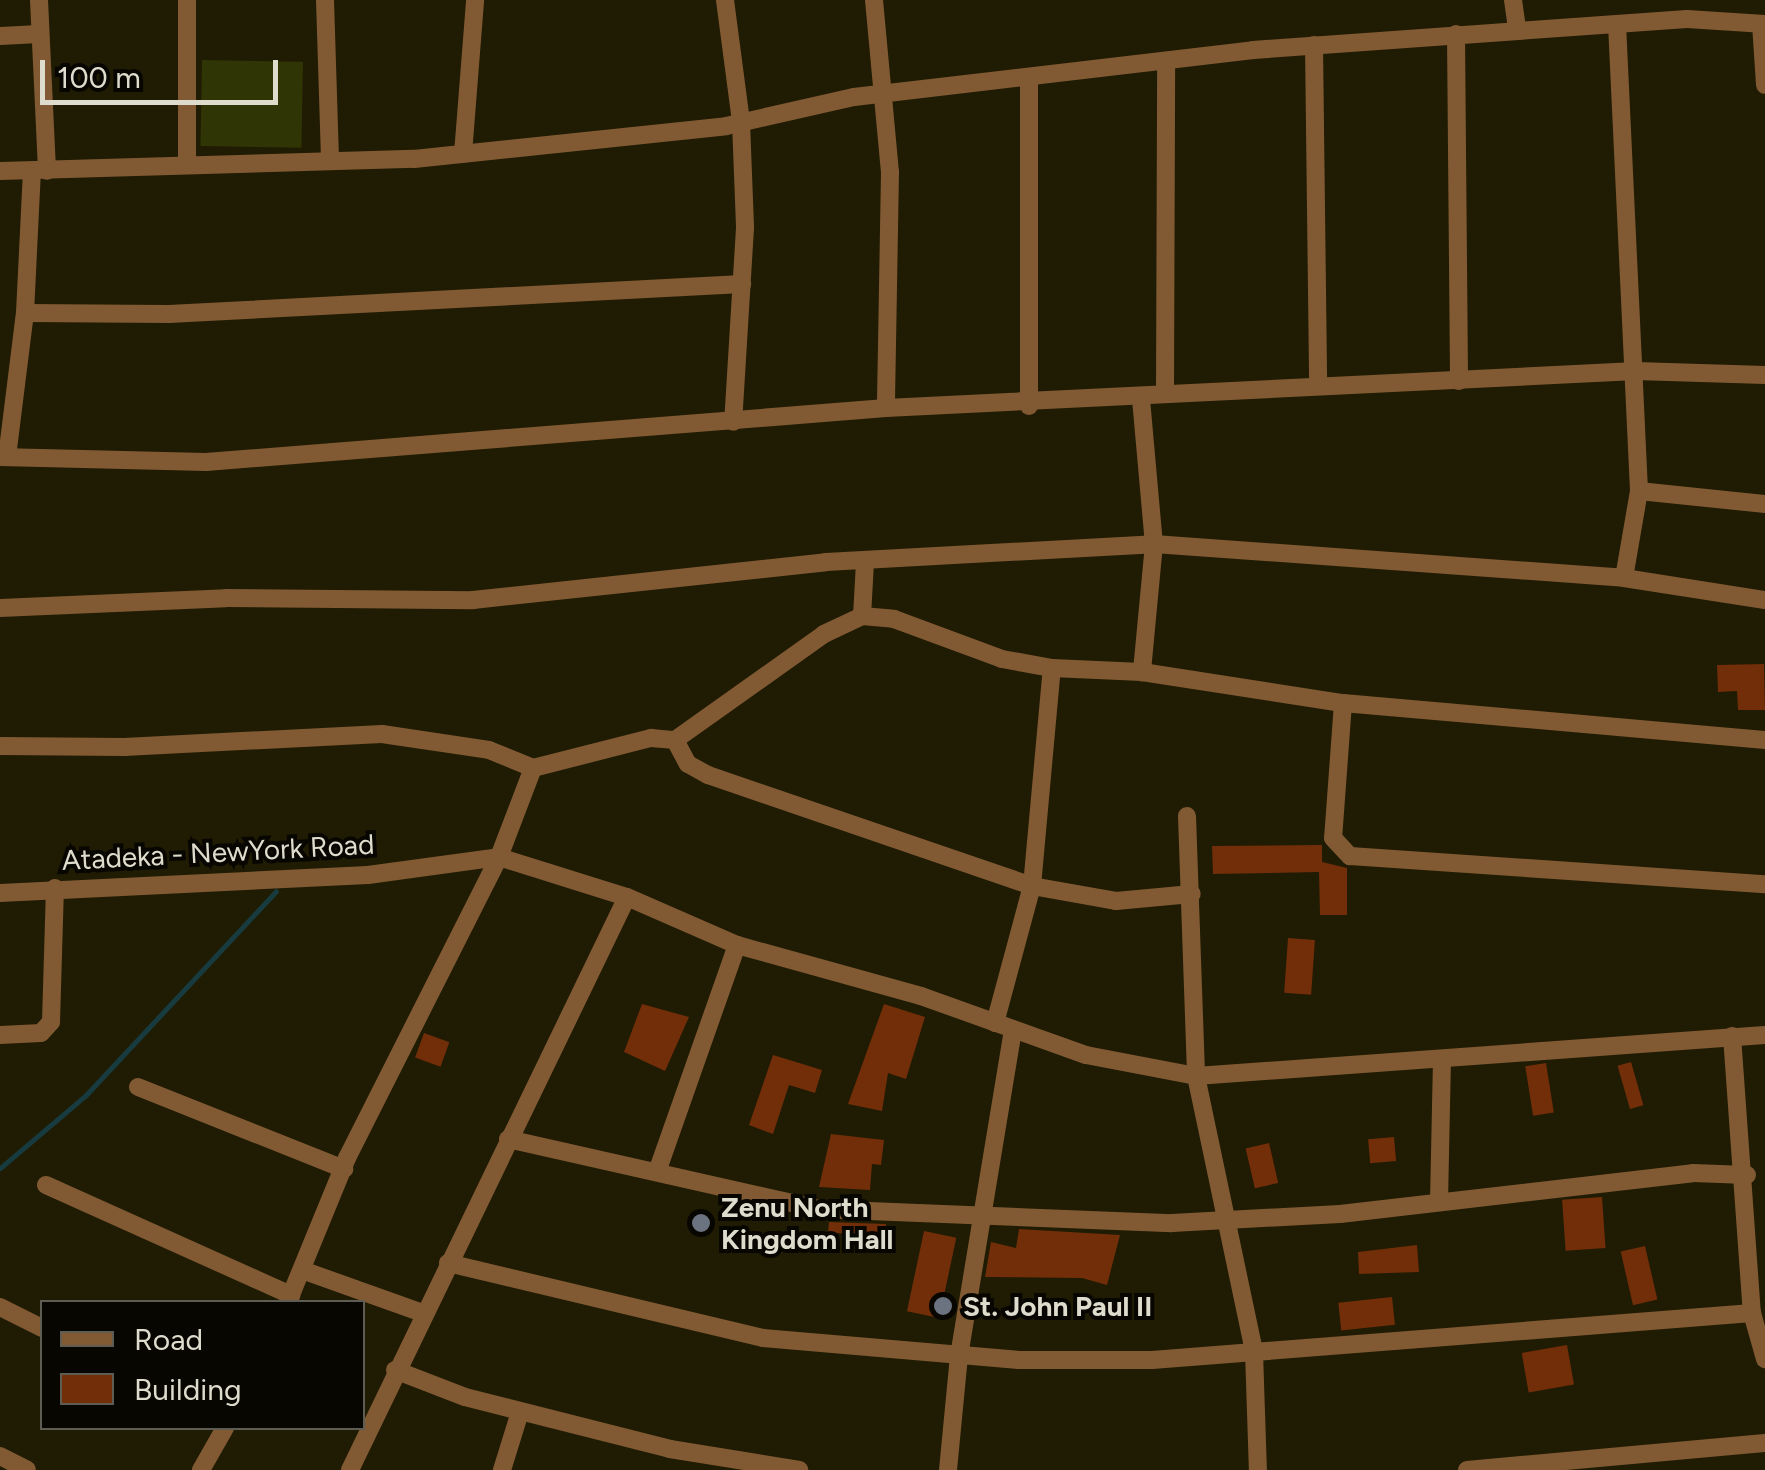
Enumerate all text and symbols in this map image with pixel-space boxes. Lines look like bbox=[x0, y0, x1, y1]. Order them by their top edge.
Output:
scale bar bbox=[45, 40, 282, 102]
text: 100 m bbox=[57, 59, 141, 96]
street label: Atadeka - NewYork Road bbox=[61, 827, 375, 877]
place label: Zenu North Kingdom Hall bbox=[721, 1190, 893, 1256]
marker: Zenu North Kingdom Hall bbox=[690, 1212, 712, 1234]
place label: St. John Paul II bbox=[963, 1289, 1152, 1323]
marker: St. John Paul II bbox=[932, 1295, 954, 1317]
legend bbox=[40, 1300, 365, 1430]
text: Road bbox=[134, 1321, 203, 1358]
text: Building bbox=[134, 1371, 242, 1408]

